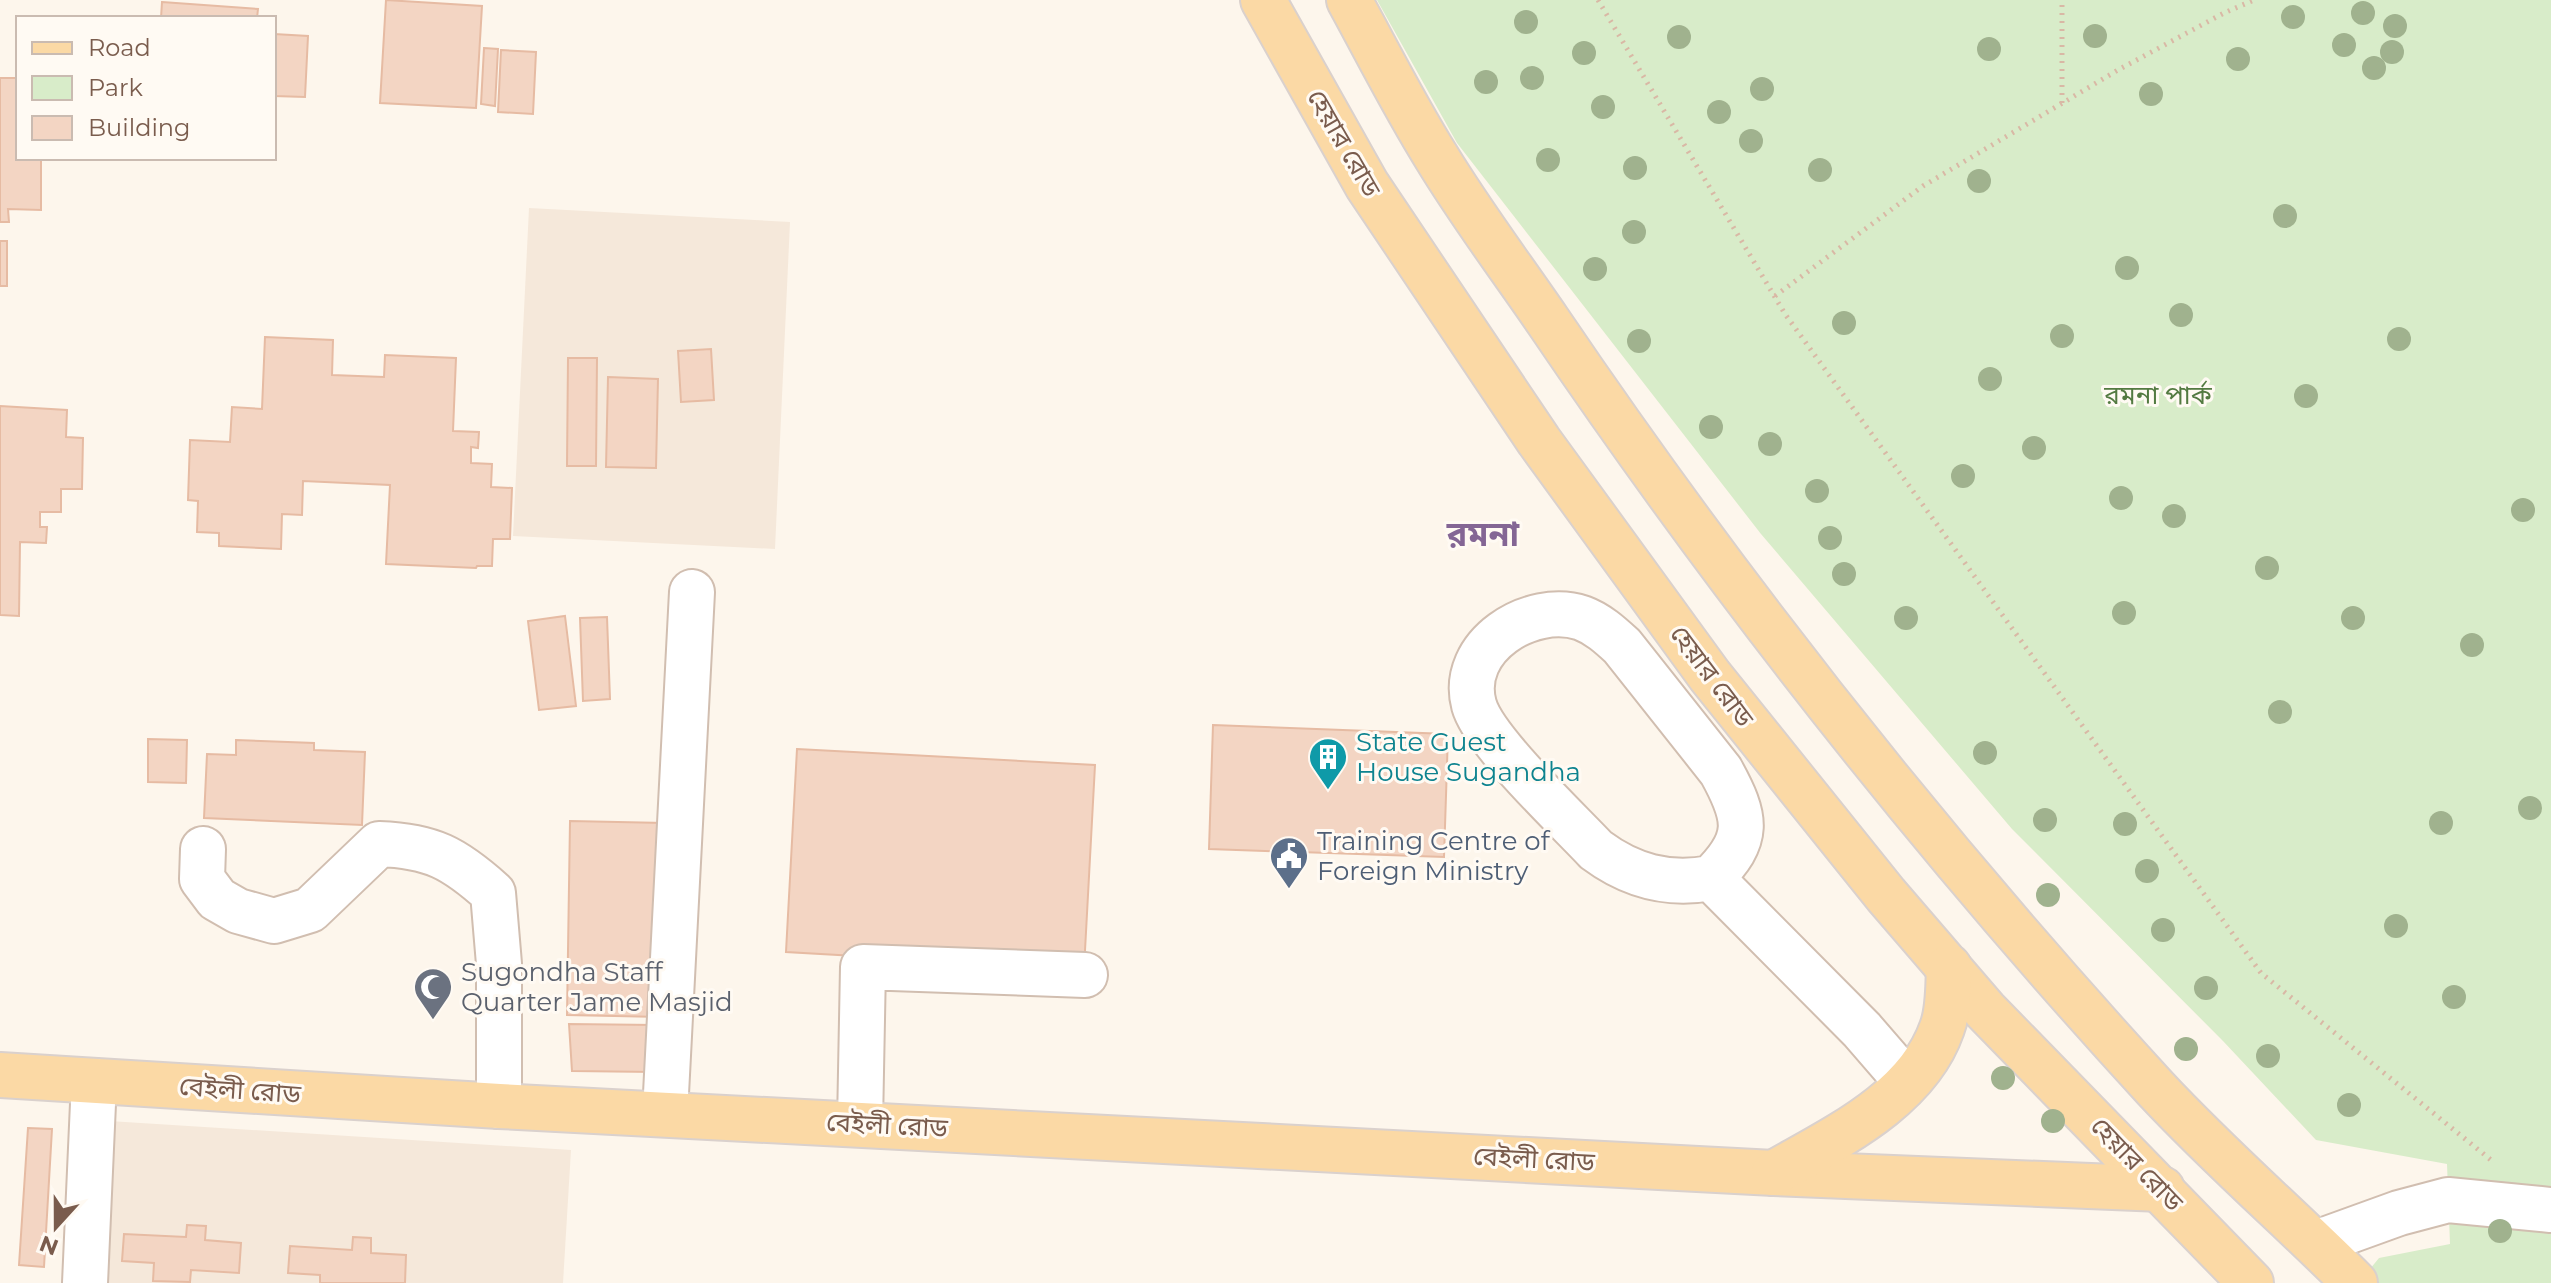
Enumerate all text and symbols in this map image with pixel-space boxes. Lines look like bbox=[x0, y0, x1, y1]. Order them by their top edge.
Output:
legend bbox=[16, 16, 276, 160]
text: Road bbox=[88, 33, 151, 62]
text: Park bbox=[88, 73, 143, 102]
street label: হেয়ার রোড bbox=[1300, 83, 1388, 203]
text: Building bbox=[88, 113, 191, 142]
park label: রমনা পার্ক bbox=[2103, 379, 2213, 411]
district label: রমনা bbox=[1446, 513, 1520, 555]
street label: হেয়ার রোড bbox=[1663, 619, 1761, 734]
place label: State Guest House Sugandha bbox=[1356, 726, 1581, 788]
building icon: State Guest House Sugandha bbox=[1307, 736, 1349, 791]
place label: Training Centre of Foreign Ministry bbox=[1317, 825, 1551, 887]
public building icon: Training Centre of Foreign Ministry bbox=[1268, 835, 1310, 890]
place label: Sugondha Staff Quarter Jame Masjid bbox=[461, 956, 733, 1018]
mosque icon: Sugondha Staff Quarter Jame Masjid bbox=[412, 966, 454, 1021]
street label: বেইলী রোড bbox=[178, 1070, 302, 1110]
street label: বেইলী রোড bbox=[825, 1106, 949, 1144]
street label: হেয়ার রোড bbox=[2084, 1110, 2190, 1218]
street label: বেইলী রোড bbox=[1472, 1140, 1596, 1178]
north arrow bbox=[16, 1187, 96, 1267]
text: N bbox=[36, 1229, 62, 1261]

